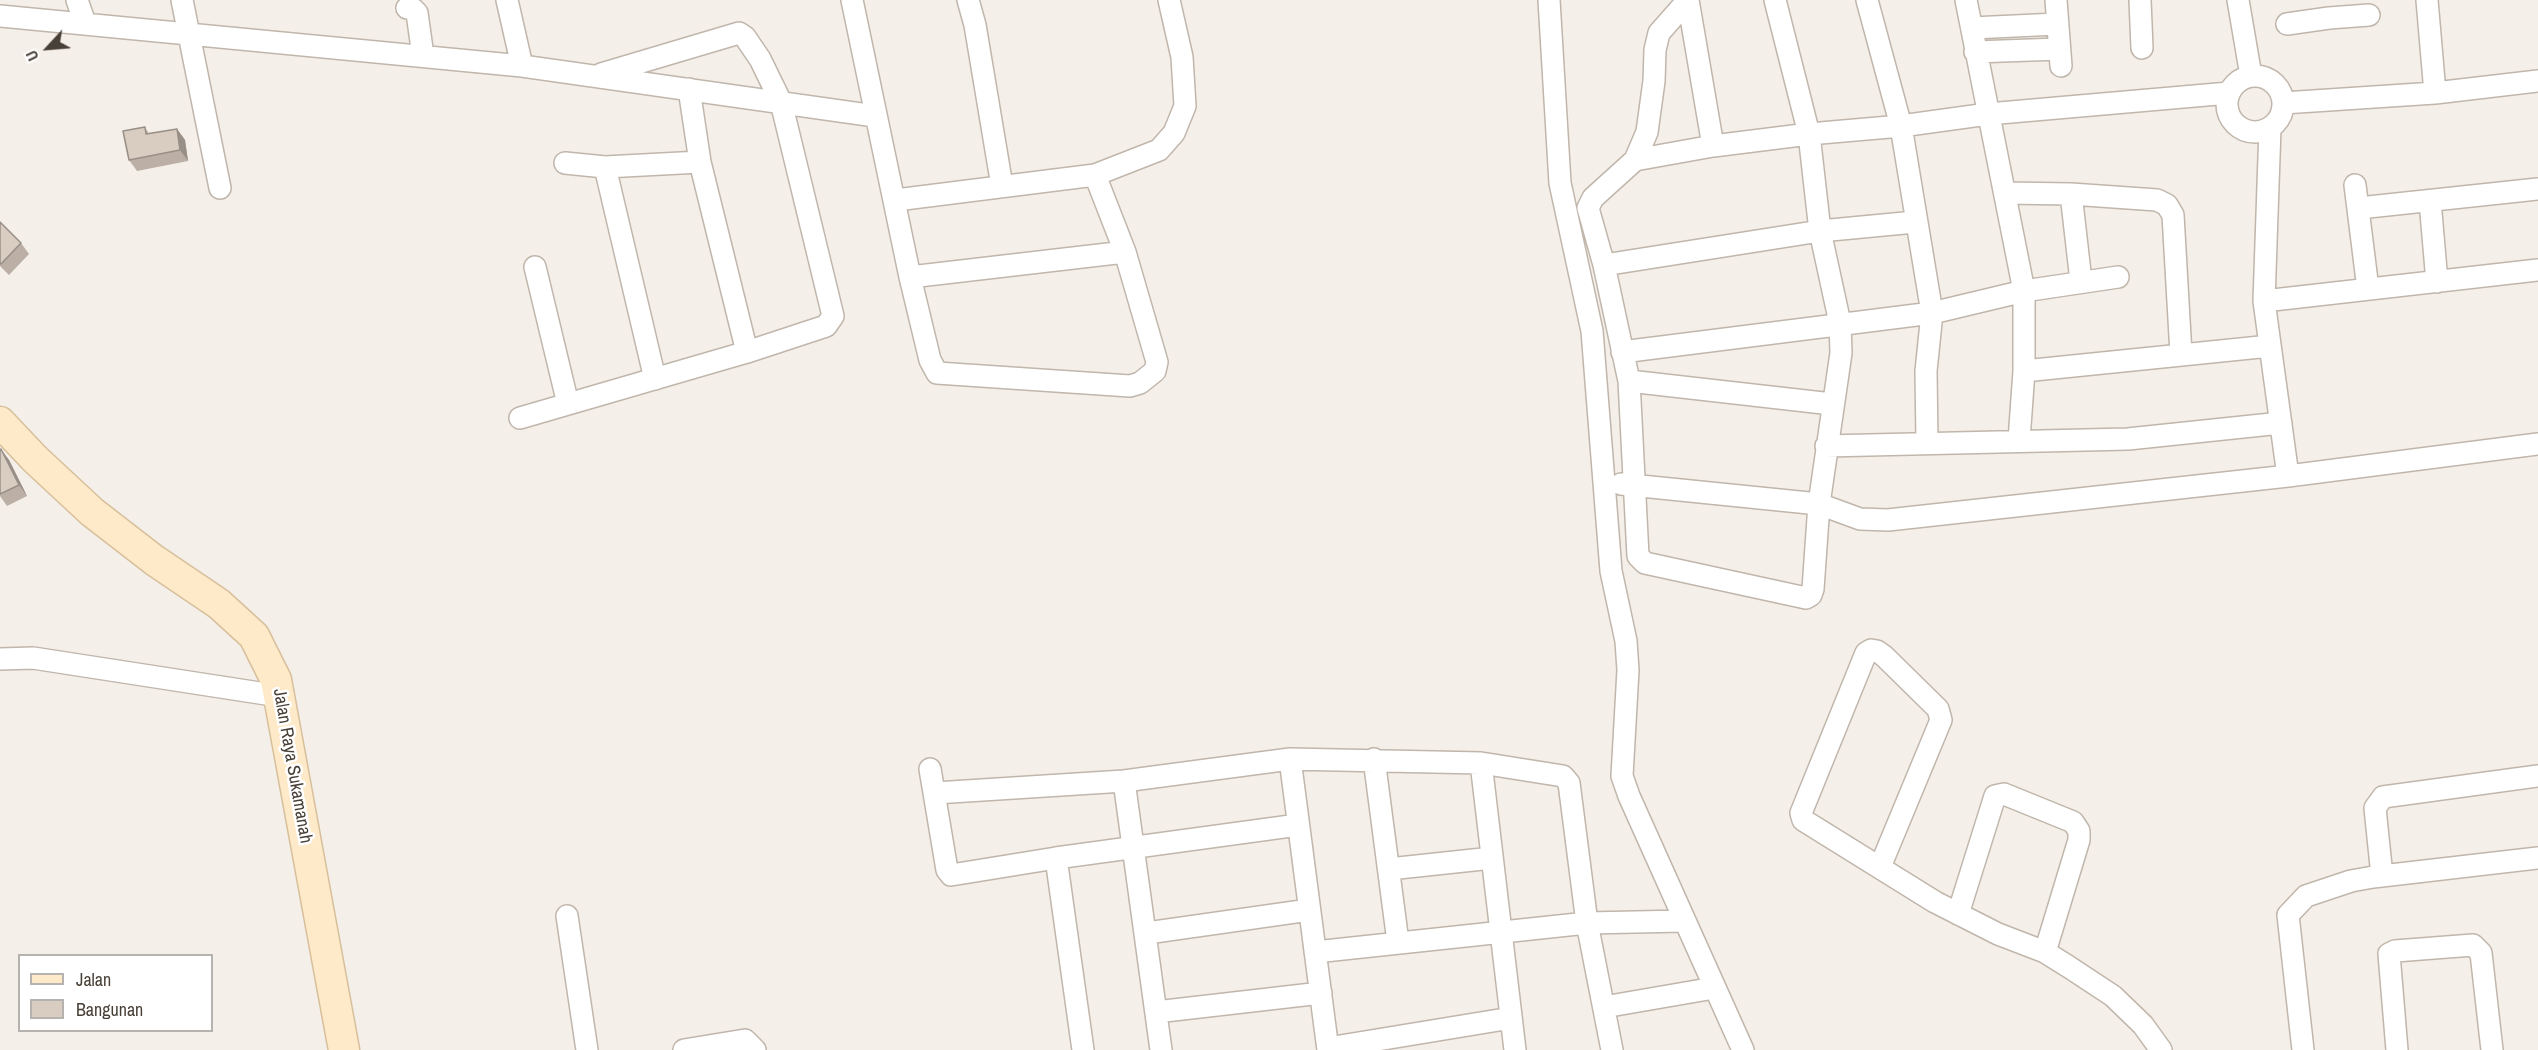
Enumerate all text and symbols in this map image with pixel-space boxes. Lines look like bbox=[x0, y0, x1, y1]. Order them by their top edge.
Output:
north arrow bbox=[18, 18, 78, 78]
text: U bbox=[20, 47, 44, 65]
street label: Jalan Raya Sukamanah bbox=[268, 687, 316, 845]
legend bbox=[18, 954, 213, 1032]
text: Jalan bbox=[76, 967, 111, 992]
text: Bangunan bbox=[76, 997, 143, 1022]

